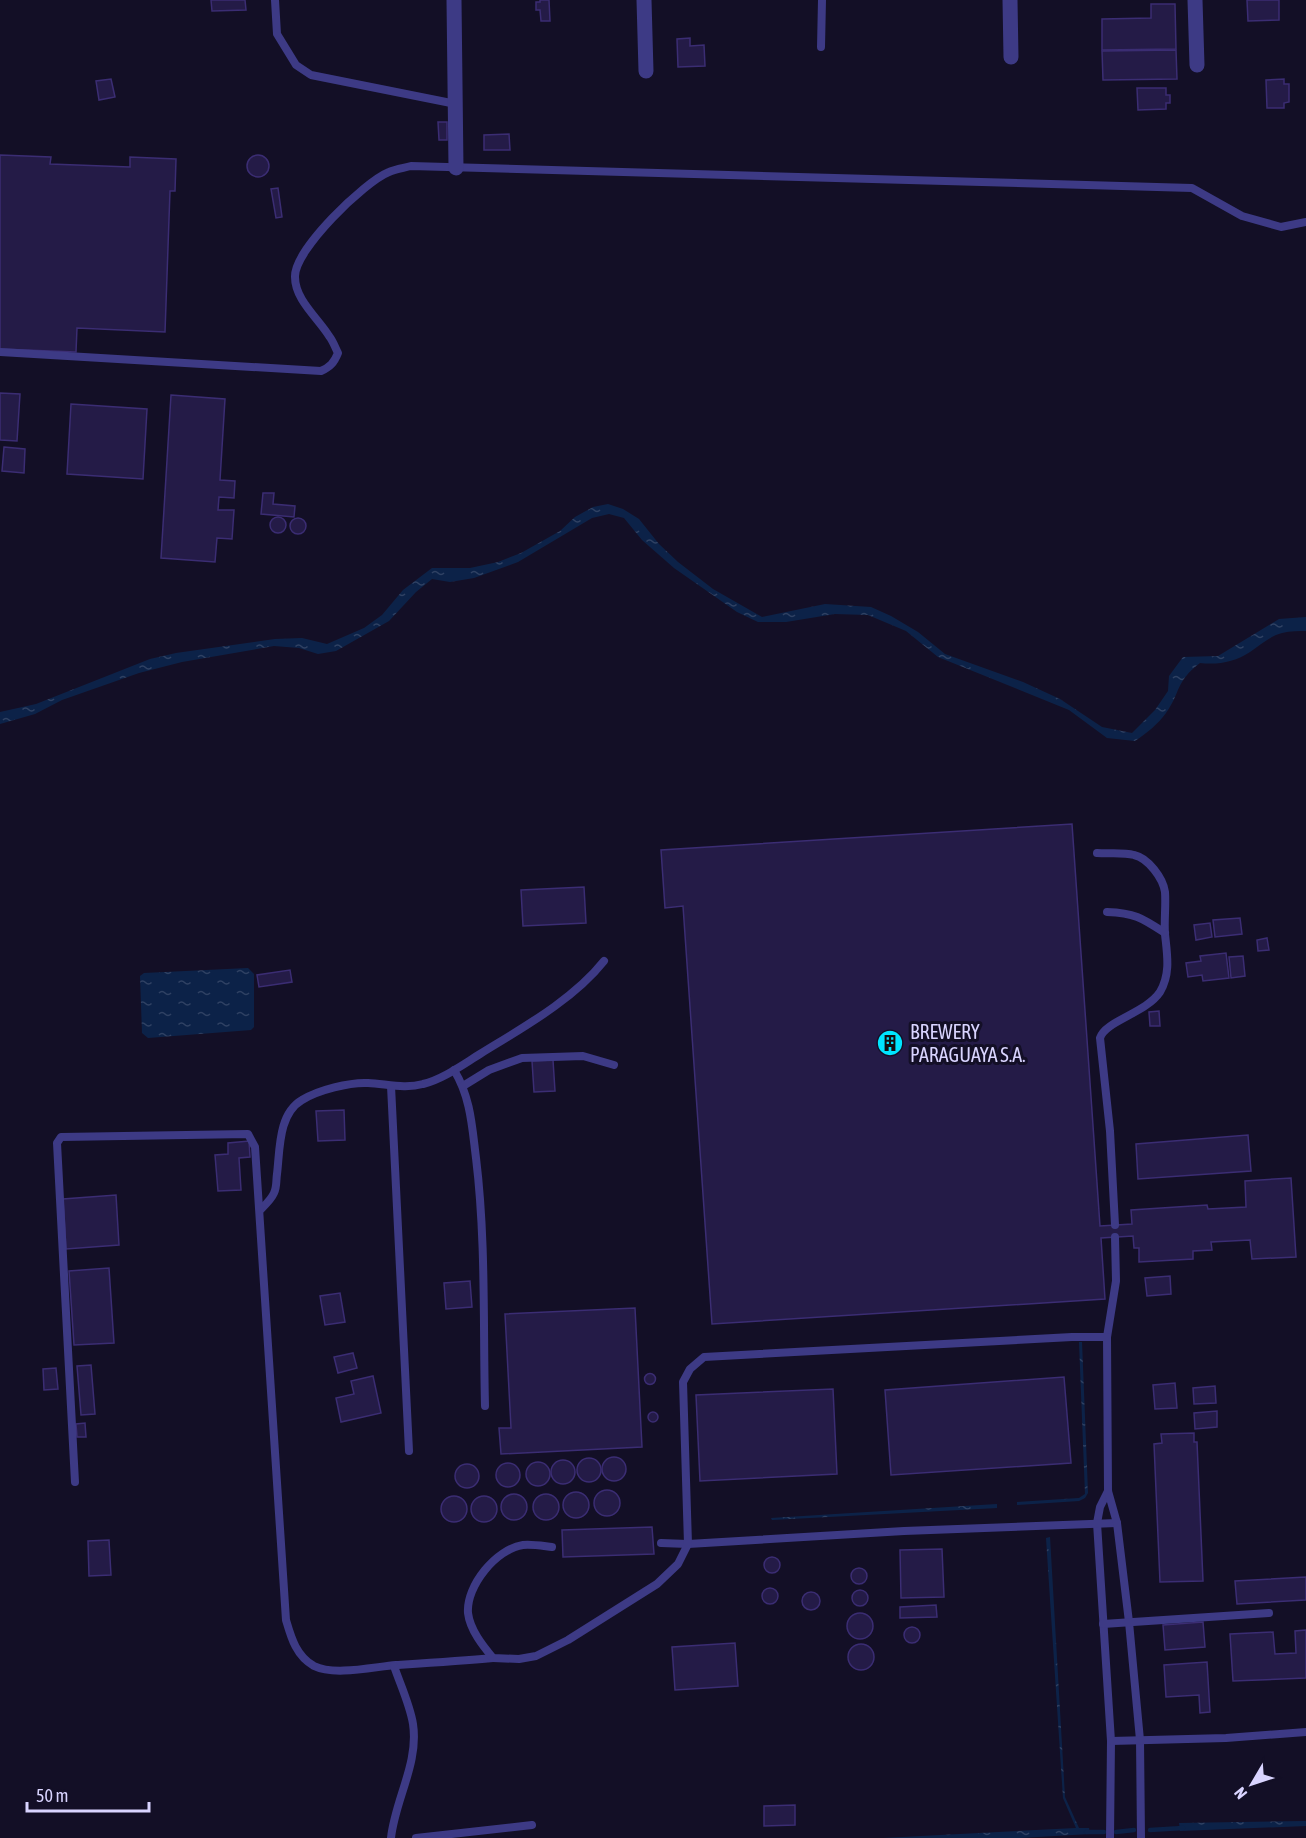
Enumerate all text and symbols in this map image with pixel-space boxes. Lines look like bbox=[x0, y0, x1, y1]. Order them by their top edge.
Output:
place label: BREWERY PARAGUAYA S.A. bbox=[910, 1020, 1026, 1066]
building icon: BREWERY PARAGUAYA S.A. bbox=[875, 1028, 905, 1058]
north arrow bbox=[1222, 1754, 1282, 1814]
scale bar bbox=[27, 1775, 148, 1813]
text: N bbox=[1230, 1784, 1250, 1803]
text: 50 m bbox=[36, 1785, 68, 1806]

